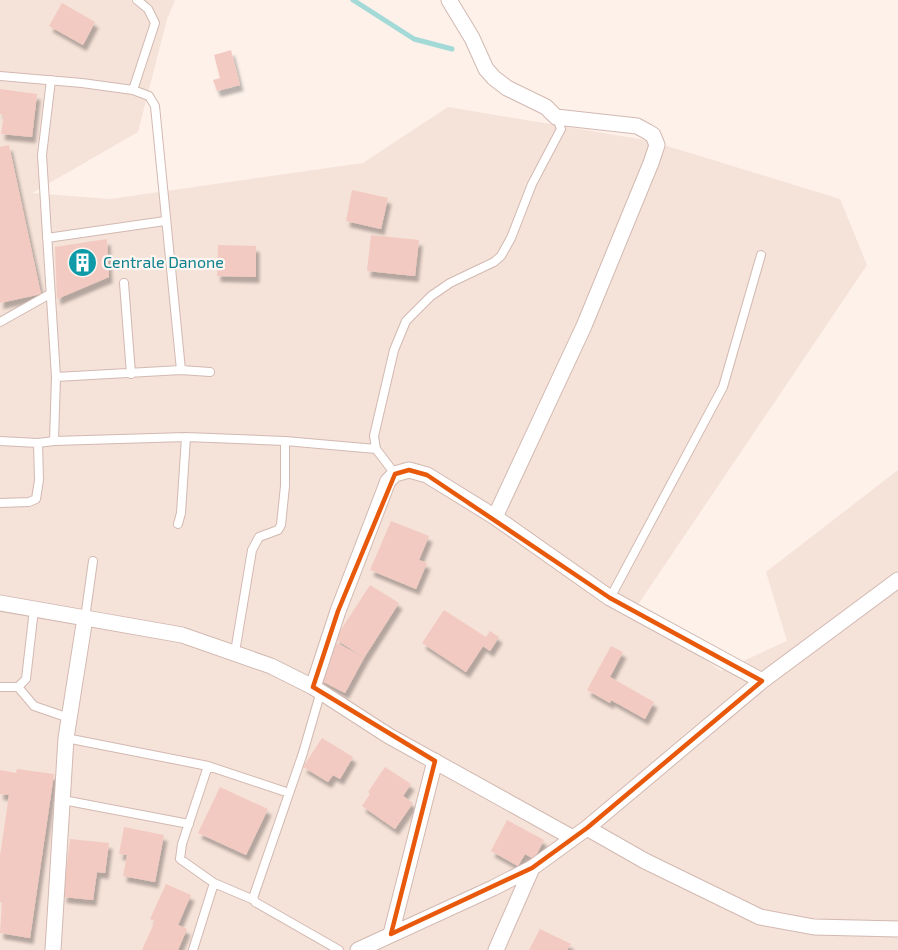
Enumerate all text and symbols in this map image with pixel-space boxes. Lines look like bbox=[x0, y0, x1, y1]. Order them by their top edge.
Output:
building icon: Centrale Danone bbox=[66, 246, 98, 278]
place label: Centrale Danone bbox=[103, 252, 224, 271]

